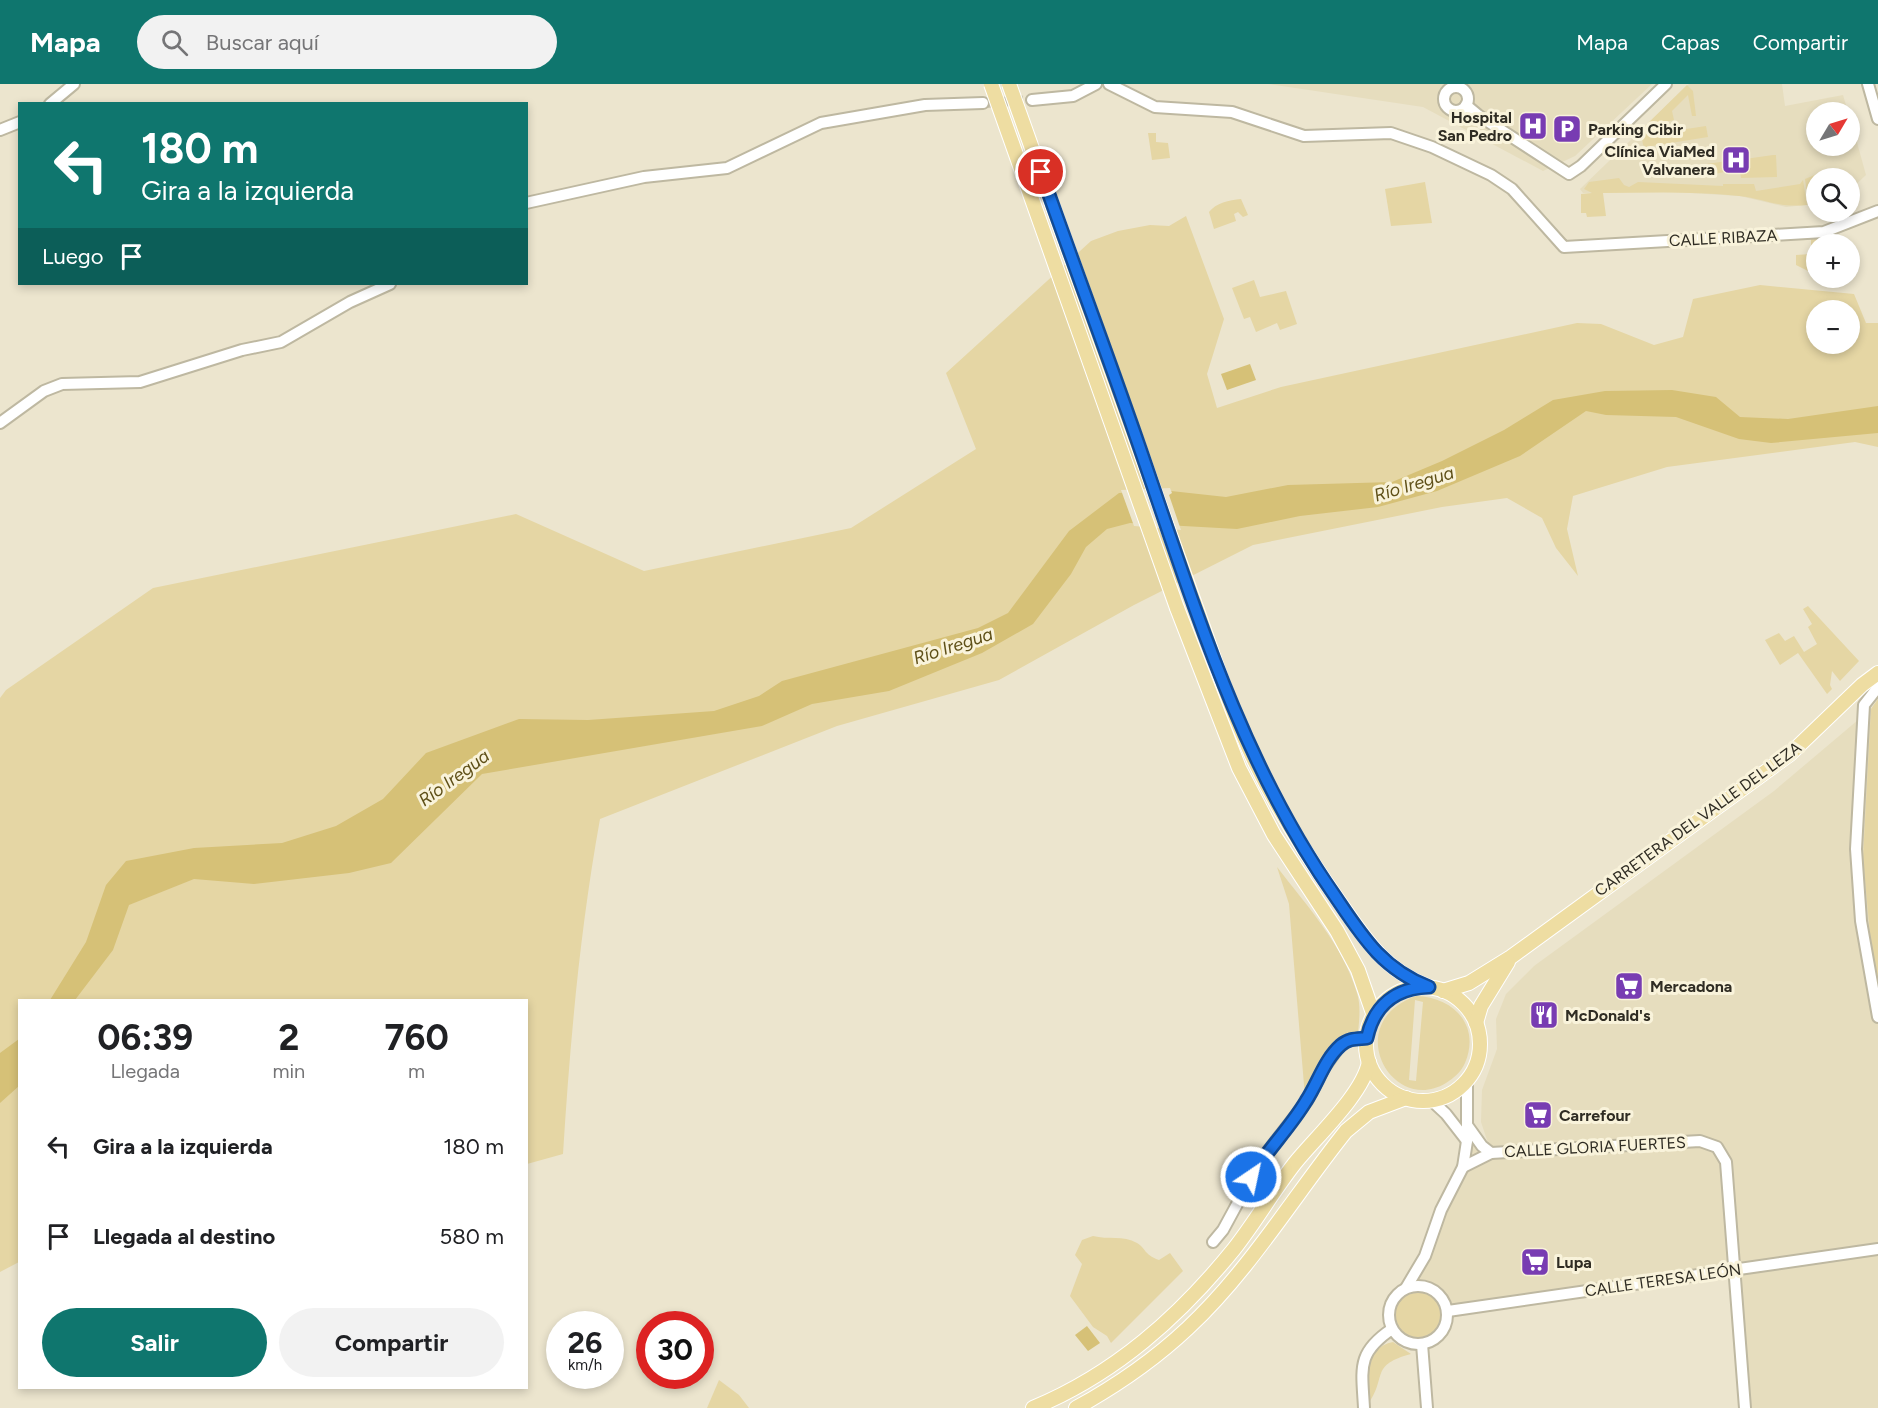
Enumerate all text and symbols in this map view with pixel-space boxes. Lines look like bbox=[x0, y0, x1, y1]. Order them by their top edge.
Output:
search box bbox=[137, 15, 557, 69]
text: Mapa bbox=[30, 25, 101, 59]
icon: search bbox=[158, 26, 191, 59]
text: Buscar aquí bbox=[206, 29, 319, 56]
text: Mapa bbox=[1576, 30, 1628, 55]
text: Capas bbox=[1661, 30, 1720, 55]
text: Compartir bbox=[1753, 30, 1848, 55]
north arrow bbox=[1806, 102, 1860, 156]
map controls bbox=[1806, 102, 1860, 354]
place label: Hospital San Pedro bbox=[1438, 108, 1512, 145]
hospital icon: Hospital San Pedro bbox=[1517, 110, 1549, 142]
parking icon: Parking Cibir bbox=[1551, 113, 1583, 145]
place label: Parking Cibir bbox=[1588, 120, 1683, 139]
text: 180 m bbox=[141, 123, 258, 174]
icon: left bbox=[42, 126, 120, 204]
place label: Clínica ViaMed Valvanera bbox=[1605, 142, 1715, 179]
hospital icon: Clínica ViaMed Valvanera bbox=[1720, 144, 1752, 176]
pin bbox=[1015, 146, 1066, 197]
icon: arrive bbox=[1024, 155, 1057, 188]
button: search bbox=[1806, 168, 1860, 222]
text: Gira a la izquierda bbox=[141, 174, 354, 207]
street label: CALLE RIBAZA bbox=[1668, 226, 1778, 250]
button: + bbox=[1806, 234, 1860, 288]
icon: arrive bbox=[115, 240, 148, 273]
text: Luego bbox=[42, 243, 103, 270]
button: − bbox=[1806, 300, 1860, 354]
water label: Río Iregua bbox=[1371, 461, 1457, 507]
water label: Río Iregua bbox=[910, 623, 996, 669]
street label: CARRETERA DEL VALLE DEL LEZA bbox=[1591, 738, 1805, 900]
water label: Río Iregua bbox=[414, 745, 494, 811]
supermarket icon: Mercadona bbox=[1613, 970, 1645, 1002]
place label: Mercadona bbox=[1650, 977, 1732, 996]
restaurant icon: McDonald's bbox=[1528, 999, 1560, 1031]
place label: McDonald's bbox=[1565, 1006, 1651, 1025]
text: 06:39 bbox=[97, 1016, 193, 1059]
text: 2 bbox=[278, 1016, 299, 1059]
text: 760 bbox=[384, 1016, 449, 1059]
text: Llegada bbox=[110, 1059, 180, 1083]
text: min bbox=[272, 1059, 305, 1083]
text: m bbox=[408, 1059, 425, 1083]
supermarket icon: Carrefour bbox=[1522, 1099, 1554, 1131]
place label: Carrefour bbox=[1559, 1106, 1631, 1125]
icon: left bbox=[42, 1130, 75, 1163]
text: Gira a la izquierda bbox=[93, 1133, 273, 1160]
text: 180 m bbox=[443, 1133, 504, 1160]
street label: CALLE GLORIA FUERTES bbox=[1504, 1133, 1686, 1161]
position arrow bbox=[1219, 1145, 1283, 1209]
icon: arrive bbox=[42, 1220, 75, 1253]
text: Llegada al destino bbox=[93, 1223, 275, 1250]
text: 580 m bbox=[440, 1223, 504, 1250]
supermarket icon: Lupa bbox=[1519, 1246, 1551, 1278]
place label: Lupa bbox=[1556, 1253, 1592, 1272]
street label: CALLE TERESA LEÓN bbox=[1584, 1260, 1742, 1300]
button: Salir bbox=[42, 1308, 267, 1377]
button: Compartir bbox=[279, 1308, 504, 1377]
speed limit sign: 30 bbox=[636, 1311, 714, 1389]
text: 26 bbox=[568, 1324, 602, 1361]
text: km/h bbox=[568, 1356, 602, 1374]

